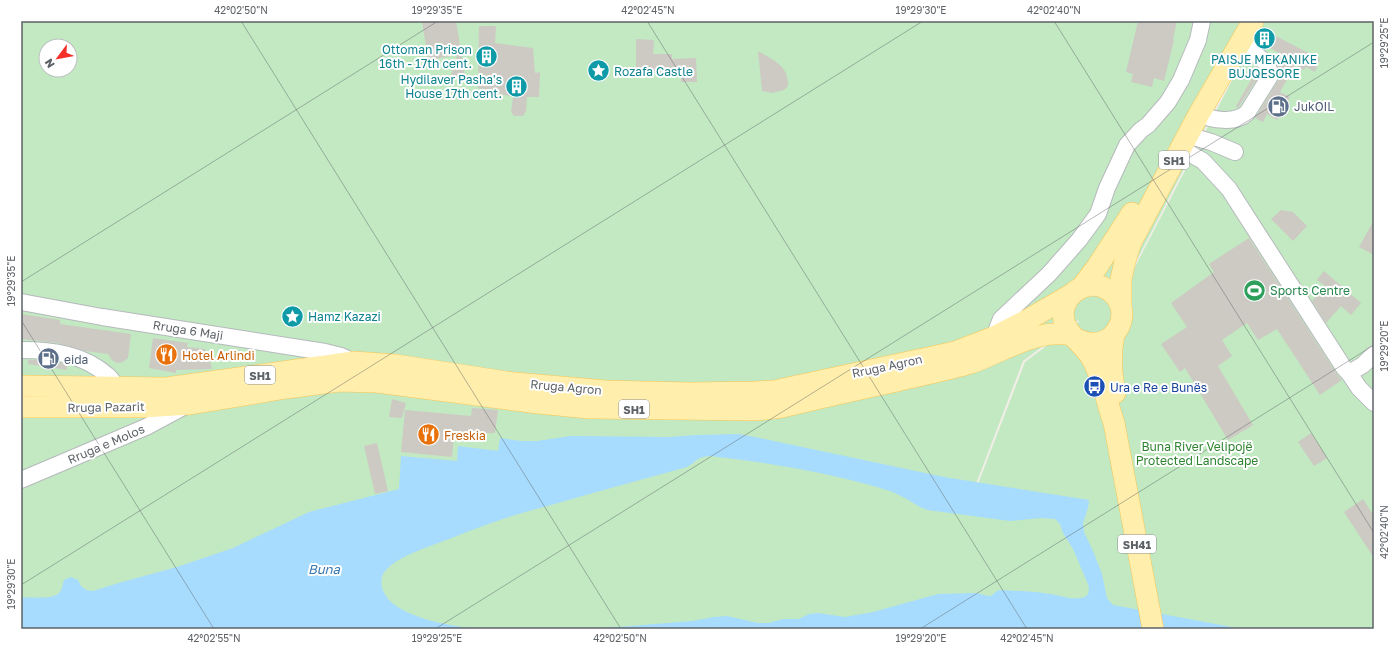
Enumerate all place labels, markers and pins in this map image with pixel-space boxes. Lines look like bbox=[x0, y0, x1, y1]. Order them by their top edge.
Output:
building icon: PAISJE MEKANIKE BUJQESORE bbox=[1251, 25, 1277, 51]
place label: Ottoman Prison 16th - 17th cent. bbox=[379, 42, 472, 71]
building icon: Ottoman Prison 16th - 17th cent. bbox=[474, 43, 500, 69]
place label: PAISJE MEKANIKE BUJQESORE bbox=[1211, 52, 1317, 81]
place icon: Rozafa Castle bbox=[585, 58, 611, 84]
place label: Rozafa Castle bbox=[614, 64, 693, 79]
place label: Hydilaver Pasha's House 17th cent. bbox=[400, 72, 502, 101]
building icon: Hydilaver Pasha's House 17th cent. bbox=[504, 73, 530, 99]
fuel station icon: JukOIL bbox=[1266, 93, 1292, 119]
place label: JukOIL bbox=[1294, 99, 1334, 114]
sports icon: Sports Centre bbox=[1241, 277, 1267, 303]
place label: Sports Centre bbox=[1270, 283, 1350, 298]
place icon: Hamz Kazazi bbox=[279, 303, 305, 329]
place label: Hamz Kazazi bbox=[308, 309, 381, 324]
restaurant icon: Hotel Arlindi bbox=[153, 342, 179, 368]
fuel station icon: eida bbox=[35, 346, 61, 372]
place label: Hotel Arlindi bbox=[182, 348, 255, 363]
place label: eida bbox=[64, 352, 88, 367]
bus stop icon: Ura e Re e Bunës bbox=[1082, 374, 1108, 400]
place label: Ura e Re e Bunës bbox=[1110, 380, 1207, 395]
restaurant icon: Freskia bbox=[415, 422, 441, 448]
place label: Freskia bbox=[444, 428, 486, 443]

